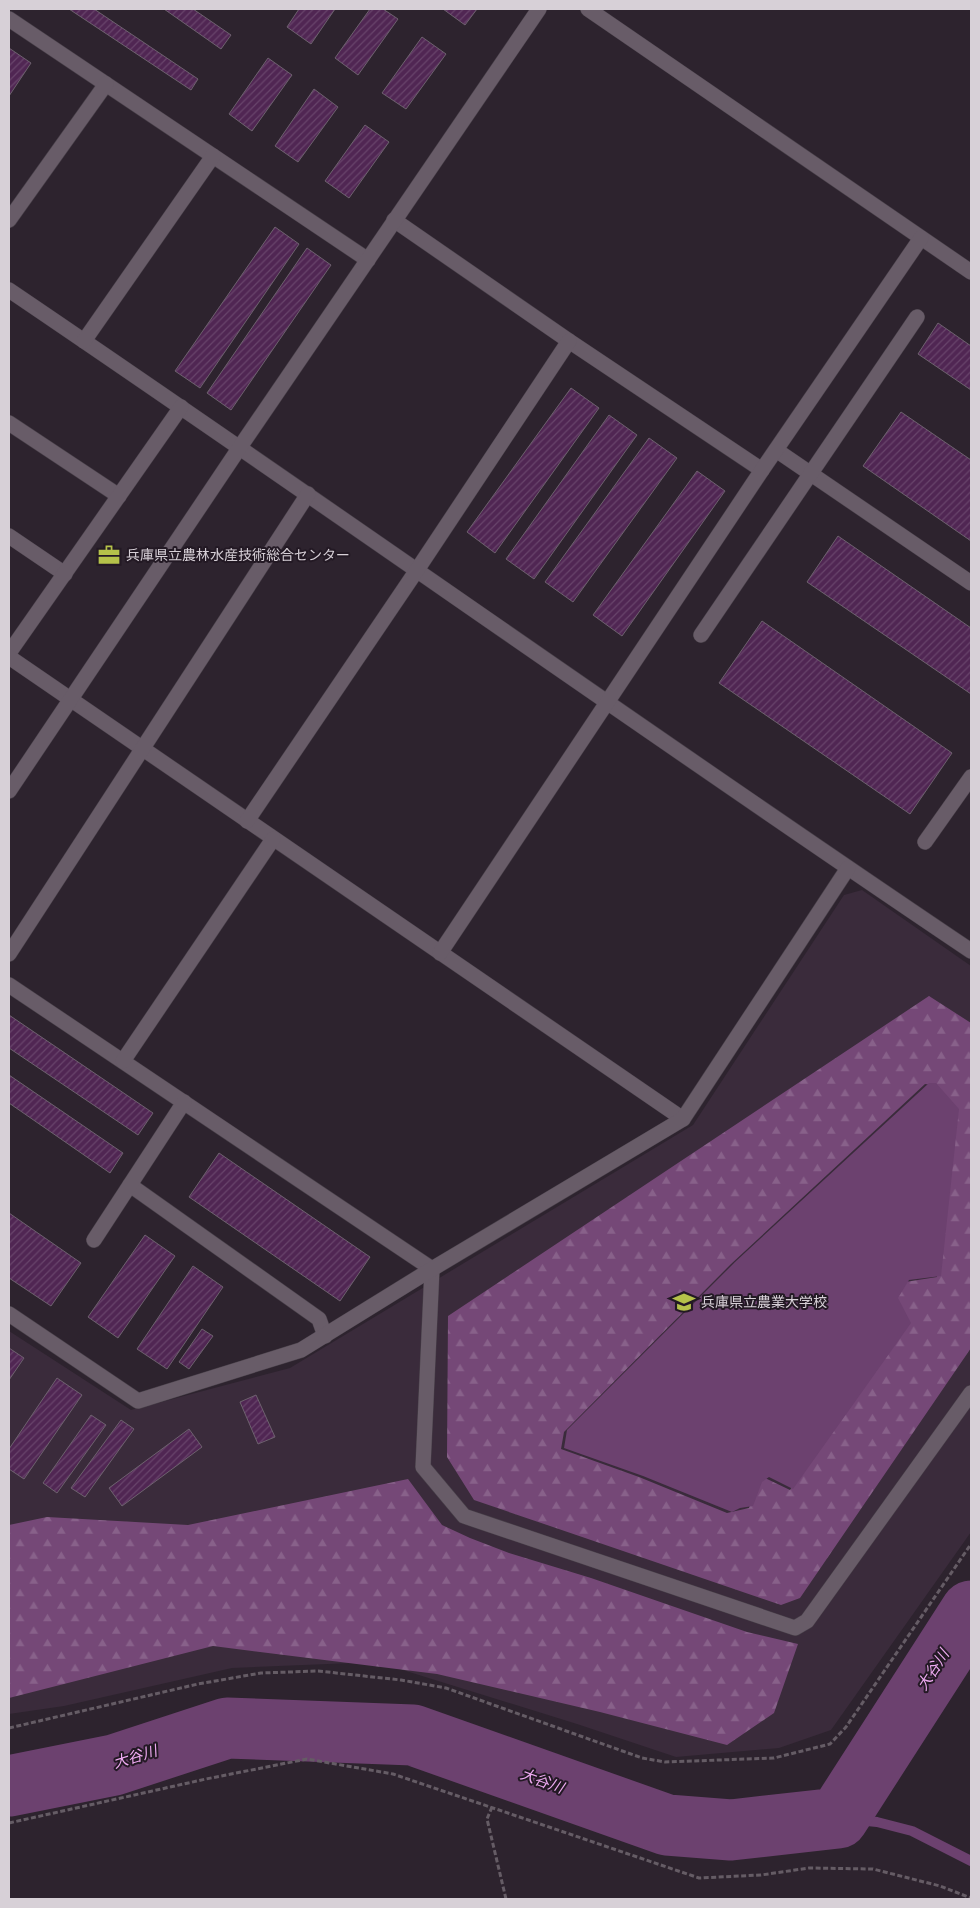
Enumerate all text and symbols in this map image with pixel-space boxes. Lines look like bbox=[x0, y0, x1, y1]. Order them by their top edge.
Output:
office icon: 兵庫県立農林水産技術総合センター bbox=[96, 542, 122, 568]
place label: 兵庫県立農林水産技術総合センター bbox=[126, 546, 350, 564]
school or university icon: 兵庫県立農業大学校 bbox=[671, 1289, 697, 1315]
place label: 兵庫県立農業大学校 bbox=[701, 1293, 827, 1311]
water label: 大谷川 bbox=[912, 1644, 954, 1694]
water label: 大谷川 bbox=[111, 1740, 161, 1772]
water label: 大谷川 bbox=[518, 1764, 568, 1798]

